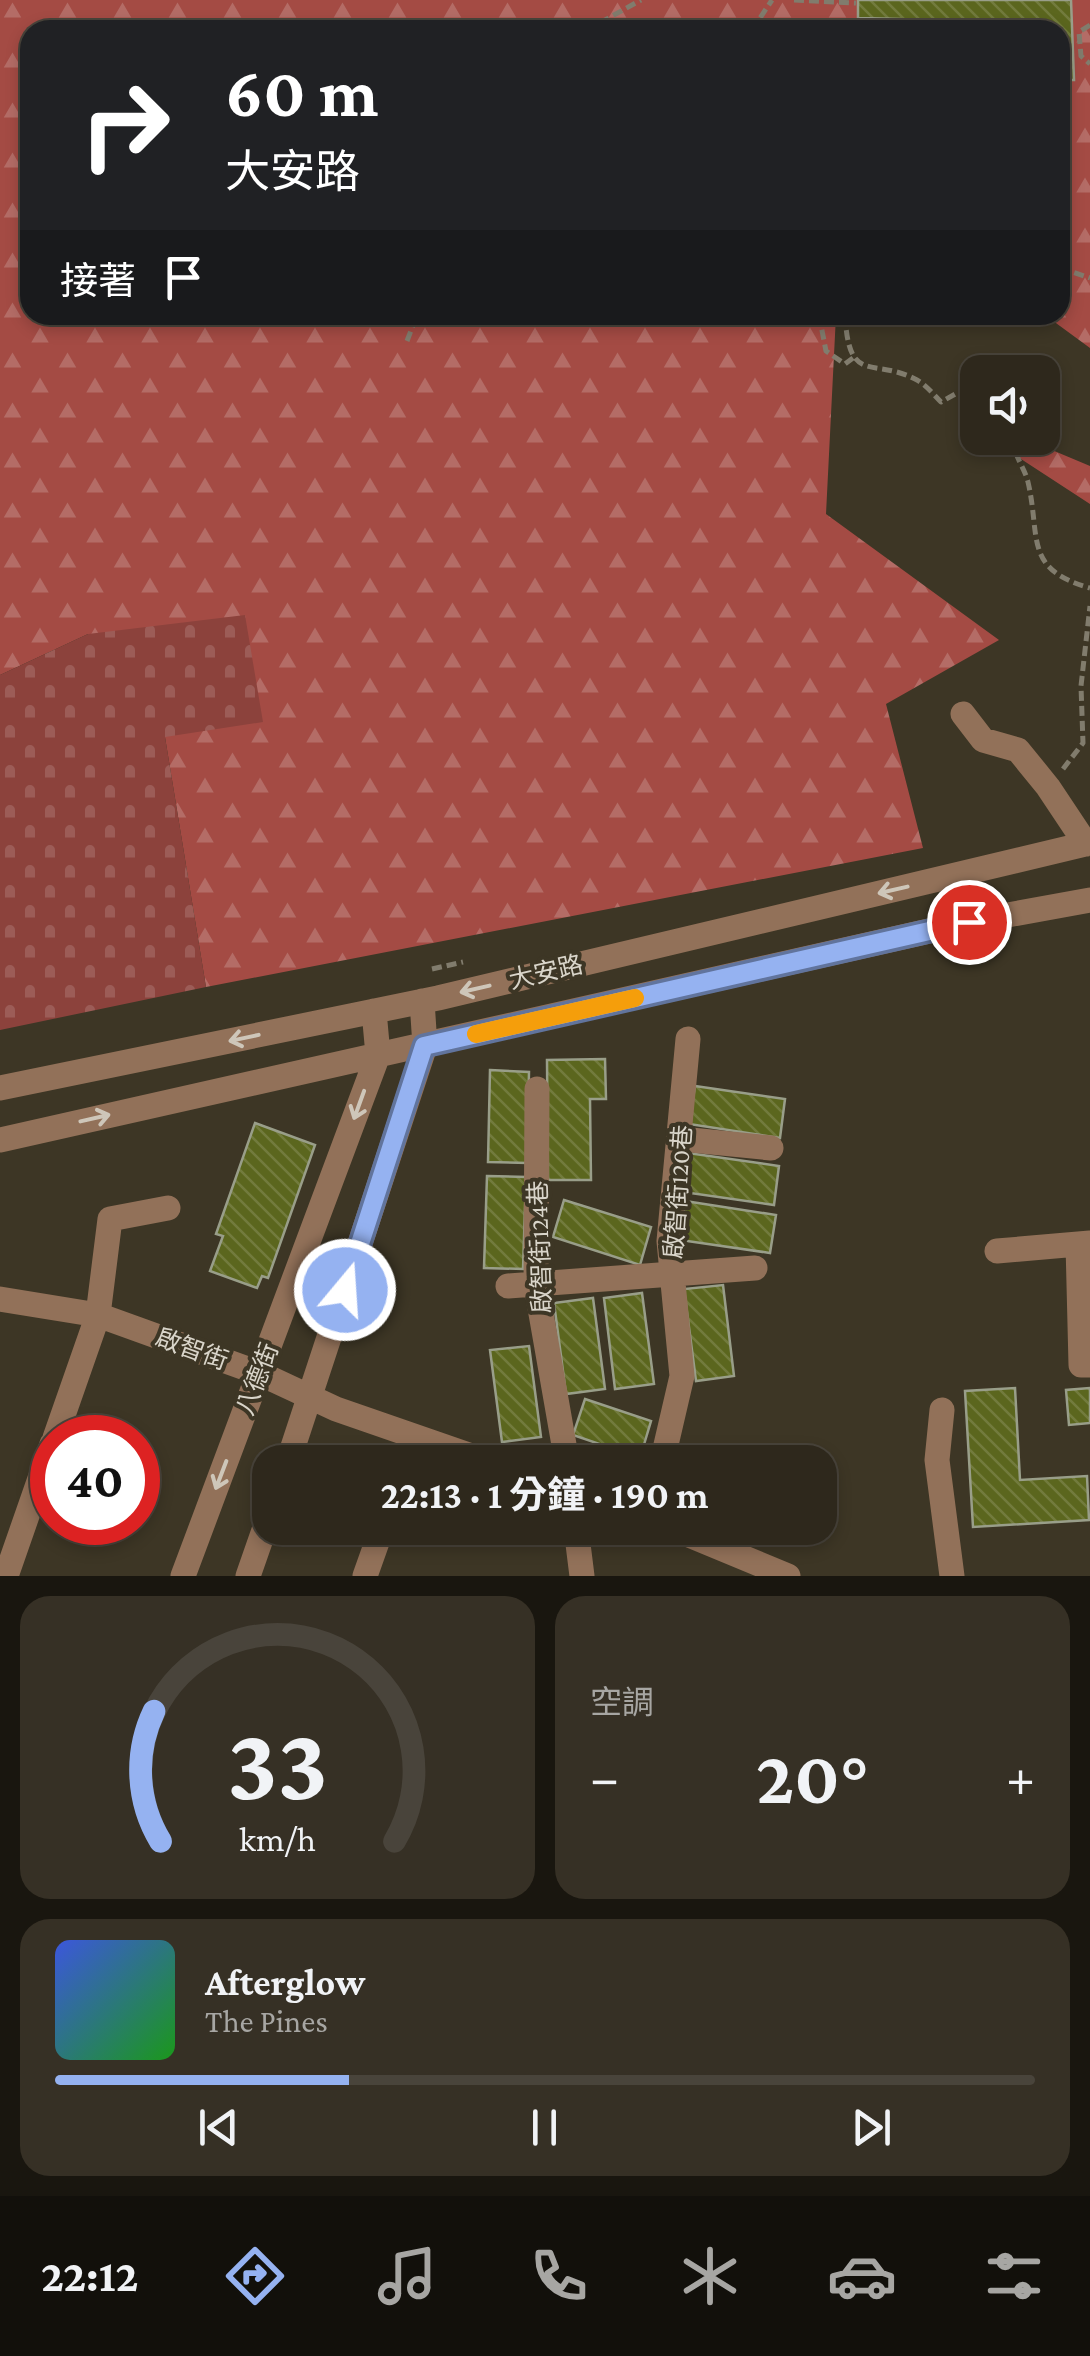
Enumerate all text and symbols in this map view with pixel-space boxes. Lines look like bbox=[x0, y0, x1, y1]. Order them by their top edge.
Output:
text: 60 m bbox=[225, 53, 378, 131]
icon: right bbox=[60, 60, 190, 190]
text: 大安路 bbox=[225, 147, 360, 197]
icon: arrive bbox=[156, 250, 211, 305]
text: 接著 bbox=[60, 260, 136, 302]
map controls bbox=[960, 355, 1060, 455]
button: sound bbox=[960, 355, 1060, 455]
pin bbox=[927, 880, 1012, 965]
one-way arrow bbox=[878, 882, 910, 900]
icon: arrive bbox=[942, 895, 997, 950]
street label: 大安路 bbox=[506, 950, 586, 994]
one-way arrow bbox=[460, 981, 492, 999]
one-way arrow bbox=[229, 1029, 261, 1048]
one-way arrow bbox=[349, 1089, 367, 1120]
one-way arrow bbox=[78, 1108, 110, 1127]
street label: 啟智街120巷 bbox=[660, 1124, 696, 1260]
street label: 啟智街124巷 bbox=[524, 1180, 556, 1314]
position arrow bbox=[293, 1238, 397, 1342]
street label: 啟智街 bbox=[152, 1323, 232, 1375]
street label: 八德街 bbox=[231, 1339, 283, 1419]
speed limit sign: 40 bbox=[30, 1415, 160, 1545]
one-way arrow bbox=[211, 1459, 229, 1490]
text: 22:13 · 1 分鐘 · 190 m bbox=[381, 1474, 708, 1516]
text: 空調 bbox=[590, 1684, 654, 1720]
text: 33 bbox=[227, 1706, 328, 1821]
text: 20° bbox=[756, 1736, 869, 1819]
text: − bbox=[590, 1747, 619, 1808]
text: + bbox=[1006, 1747, 1035, 1808]
text: km/h bbox=[239, 1819, 316, 1859]
text: Afterglow bbox=[205, 1961, 365, 2003]
text: The Pines bbox=[205, 2003, 328, 2039]
icon: previous bbox=[191, 2100, 246, 2155]
icon: pause bbox=[517, 2100, 572, 2155]
icon: next bbox=[844, 2100, 899, 2155]
icon: directions bbox=[220, 2241, 290, 2311]
icon: music bbox=[372, 2241, 442, 2311]
icon: phone bbox=[524, 2241, 594, 2311]
icon: climate bbox=[675, 2241, 745, 2311]
icon: car bbox=[827, 2241, 897, 2311]
icon: filters bbox=[979, 2241, 1049, 2311]
text: 22:12 bbox=[41, 2251, 138, 2301]

